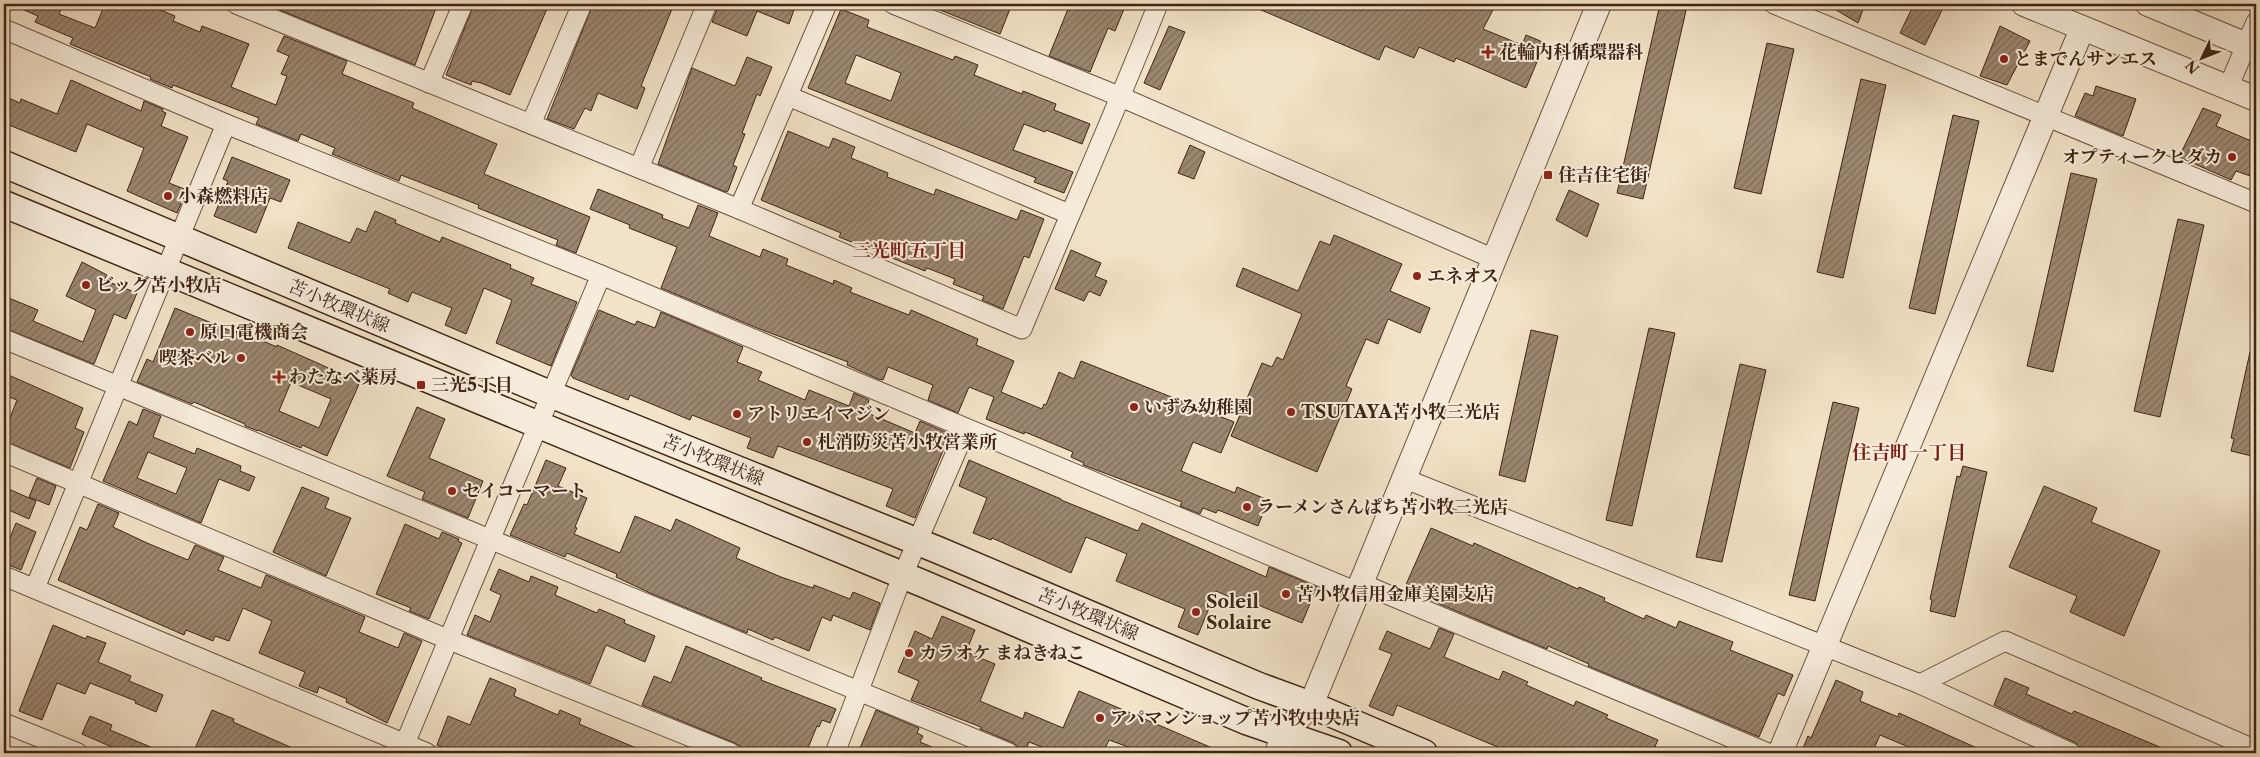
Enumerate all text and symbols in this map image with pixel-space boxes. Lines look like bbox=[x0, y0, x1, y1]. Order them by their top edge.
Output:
north arrow bbox=[2178, 32, 2228, 82]
place label: 花輪内科循環器科 bbox=[1499, 41, 1643, 63]
marker: 花輪内科循環器科 bbox=[1481, 45, 1495, 59]
place label: とまでんサンエス bbox=[2014, 48, 2157, 70]
marker: とまでんサンエス bbox=[1998, 53, 2010, 65]
text: N bbox=[2182, 56, 2203, 77]
place label: オプティークヒダカ bbox=[2062, 146, 2222, 168]
marker: オプティークヒダカ bbox=[2226, 151, 2238, 163]
place label: 住吉住宅街 bbox=[1558, 164, 1648, 186]
marker: 住吉住宅街 bbox=[1542, 169, 1554, 181]
place label: 小森燃料店 bbox=[178, 185, 268, 207]
marker: 小森燃料店 bbox=[162, 190, 174, 202]
district label: 三光町五丁目 bbox=[852, 239, 966, 262]
place label: エネオス bbox=[1427, 265, 1499, 287]
marker: エネオス bbox=[1411, 270, 1423, 282]
place label: ビッグ苫小牧店 bbox=[96, 274, 221, 296]
street label: 苫小牧環状線 bbox=[285, 275, 393, 337]
marker: ビッグ苫小牧店 bbox=[80, 279, 92, 291]
place label: 原口電機商会 bbox=[200, 321, 308, 343]
marker: 原口電機商会 bbox=[184, 326, 196, 338]
place label: 喫茶ベル bbox=[159, 347, 231, 369]
marker: 喫茶ベル bbox=[235, 352, 247, 364]
place label: わたなべ薬房 bbox=[289, 366, 397, 388]
marker: わたなべ薬房 bbox=[273, 371, 285, 383]
place label: 三光5丁目 bbox=[431, 374, 513, 396]
marker: 三光5丁目 bbox=[415, 379, 427, 391]
place label: いずみ幼稚園 bbox=[1144, 396, 1252, 418]
marker: いずみ幼稚園 bbox=[1128, 401, 1140, 413]
place label: TSUTAYA苫小牧三光店 bbox=[1301, 401, 1500, 423]
place label: アトリエイマジン bbox=[747, 403, 890, 425]
marker: TSUTAYA苫小牧三光店 bbox=[1285, 406, 1297, 418]
marker: アトリエイマジン bbox=[731, 408, 743, 420]
street label: 苫小牧環状線 bbox=[659, 430, 767, 490]
place label: 札消防災苫小牧営業所 bbox=[817, 431, 997, 453]
marker: 札消防災苫小牧営業所 bbox=[801, 436, 813, 448]
district label: 住吉町一丁目 bbox=[1852, 441, 1966, 464]
place label: セイコーマート bbox=[462, 480, 587, 502]
marker: セイコーマート bbox=[446, 485, 458, 497]
place label: ラーメンさんぱち苫小牧三光店 bbox=[1257, 496, 1508, 518]
marker: ラーメンさんぱち苫小牧三光店 bbox=[1241, 501, 1253, 513]
street label: 苫小牧環状線 bbox=[1034, 583, 1142, 645]
place label: 苫小牧信用金庫美園支店 bbox=[1296, 583, 1494, 605]
marker: 苫小牧信用金庫美園支店 bbox=[1280, 588, 1292, 600]
place label: Soleil Solaire bbox=[1206, 591, 1272, 634]
marker: Soleil Solaire bbox=[1190, 606, 1202, 618]
place label: カラオケ まねきねこ bbox=[919, 642, 1085, 664]
marker: カラオケ まねきねこ bbox=[903, 647, 915, 659]
place label: アパマンショップ苫小牧中央店 bbox=[1110, 707, 1360, 729]
marker: アパマンショップ苫小牧中央店 bbox=[1094, 712, 1106, 724]

